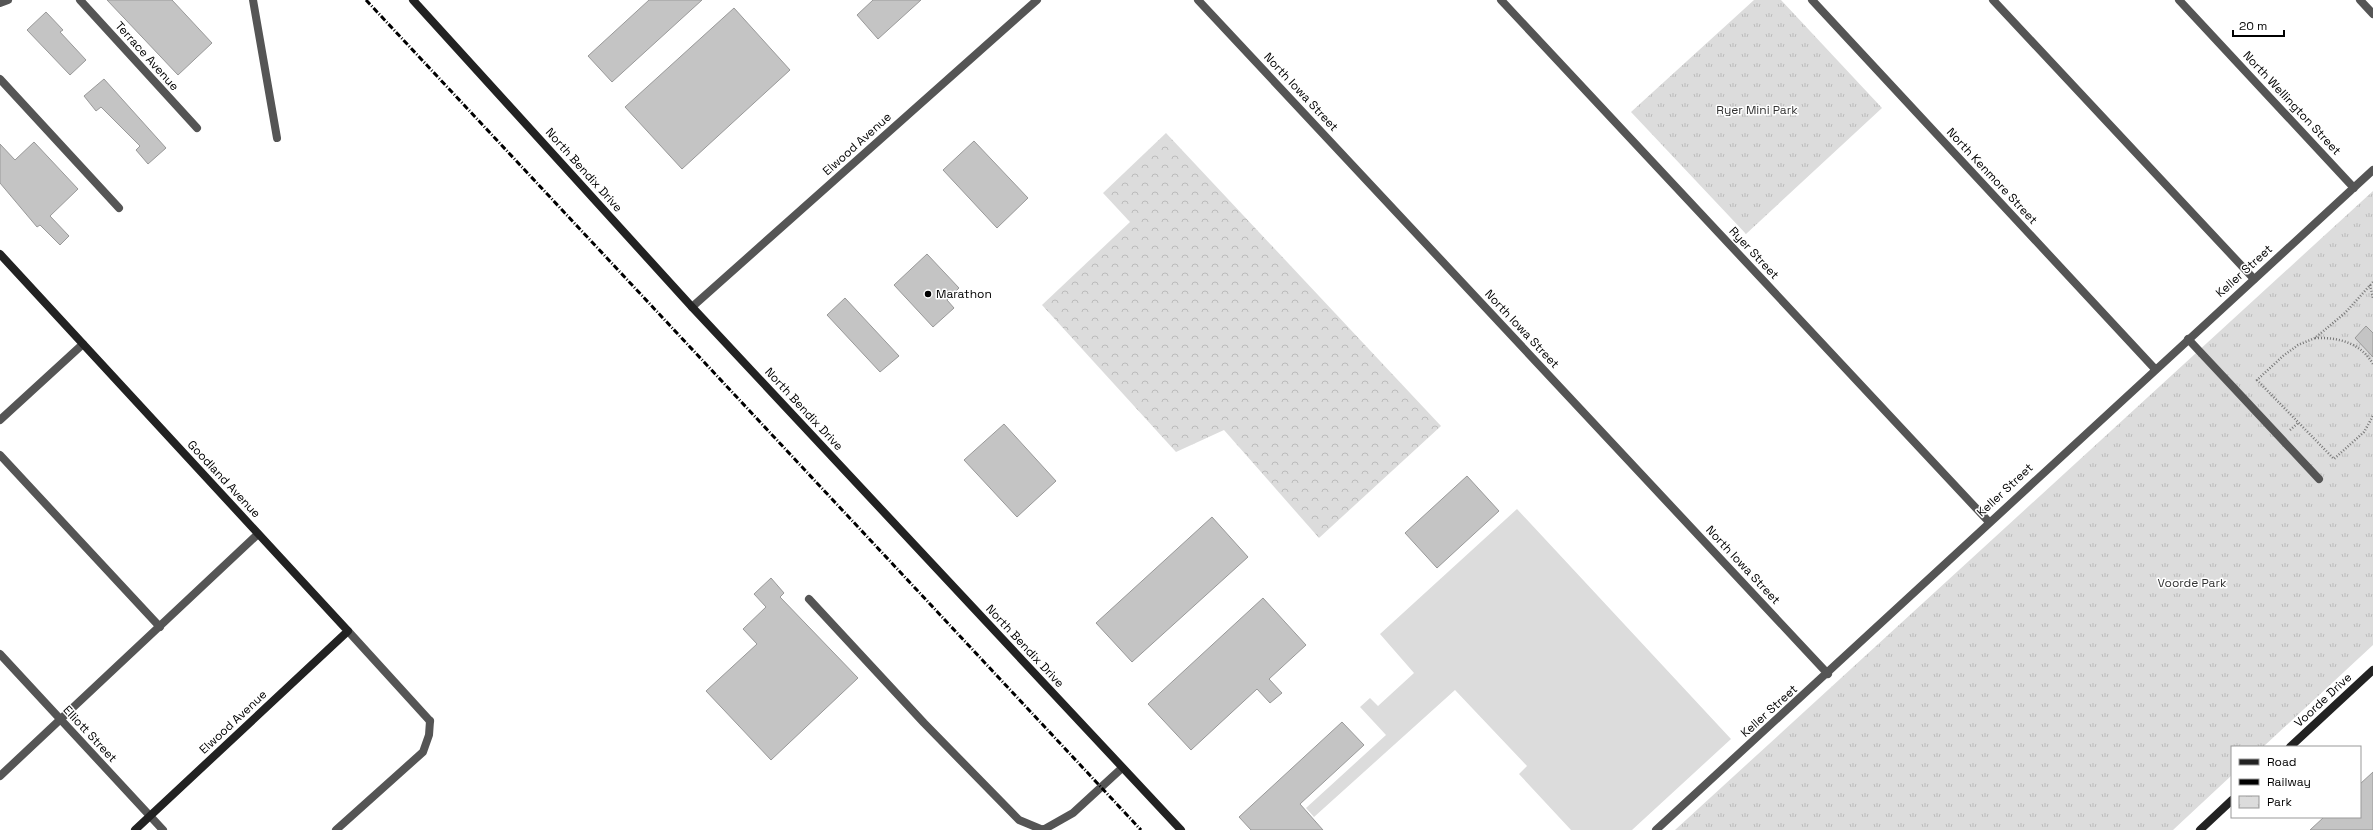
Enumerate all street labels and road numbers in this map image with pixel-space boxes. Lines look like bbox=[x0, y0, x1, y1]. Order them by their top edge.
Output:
street label: Terrace Avenue bbox=[112, 18, 182, 94]
street label: North Wellington Street bbox=[2239, 47, 2345, 159]
street label: North Iowa Street bbox=[1260, 49, 1342, 135]
street label: Elwood Avenue bbox=[819, 109, 895, 179]
street label: North Kenmore Street bbox=[1943, 124, 2041, 228]
street label: North Bendix Drive bbox=[542, 125, 626, 215]
street label: Ryer Street bbox=[1726, 223, 1782, 283]
street label: Keller Street bbox=[2212, 241, 2276, 301]
street label: North Iowa Street bbox=[1481, 286, 1563, 372]
street label: North Bendix Drive bbox=[761, 364, 847, 454]
street label: Goodland Avenue bbox=[184, 437, 264, 521]
street label: Keller Street bbox=[1973, 460, 2037, 520]
street label: North Iowa Street bbox=[1702, 522, 1784, 608]
street label: North Bendix Drive bbox=[982, 601, 1068, 691]
street label: Voorde Drive bbox=[2291, 669, 2355, 731]
street label: Keller Street bbox=[1737, 681, 1801, 741]
street label: Elwood Avenue bbox=[196, 686, 270, 758]
street label: Elliott Street bbox=[60, 702, 120, 766]

